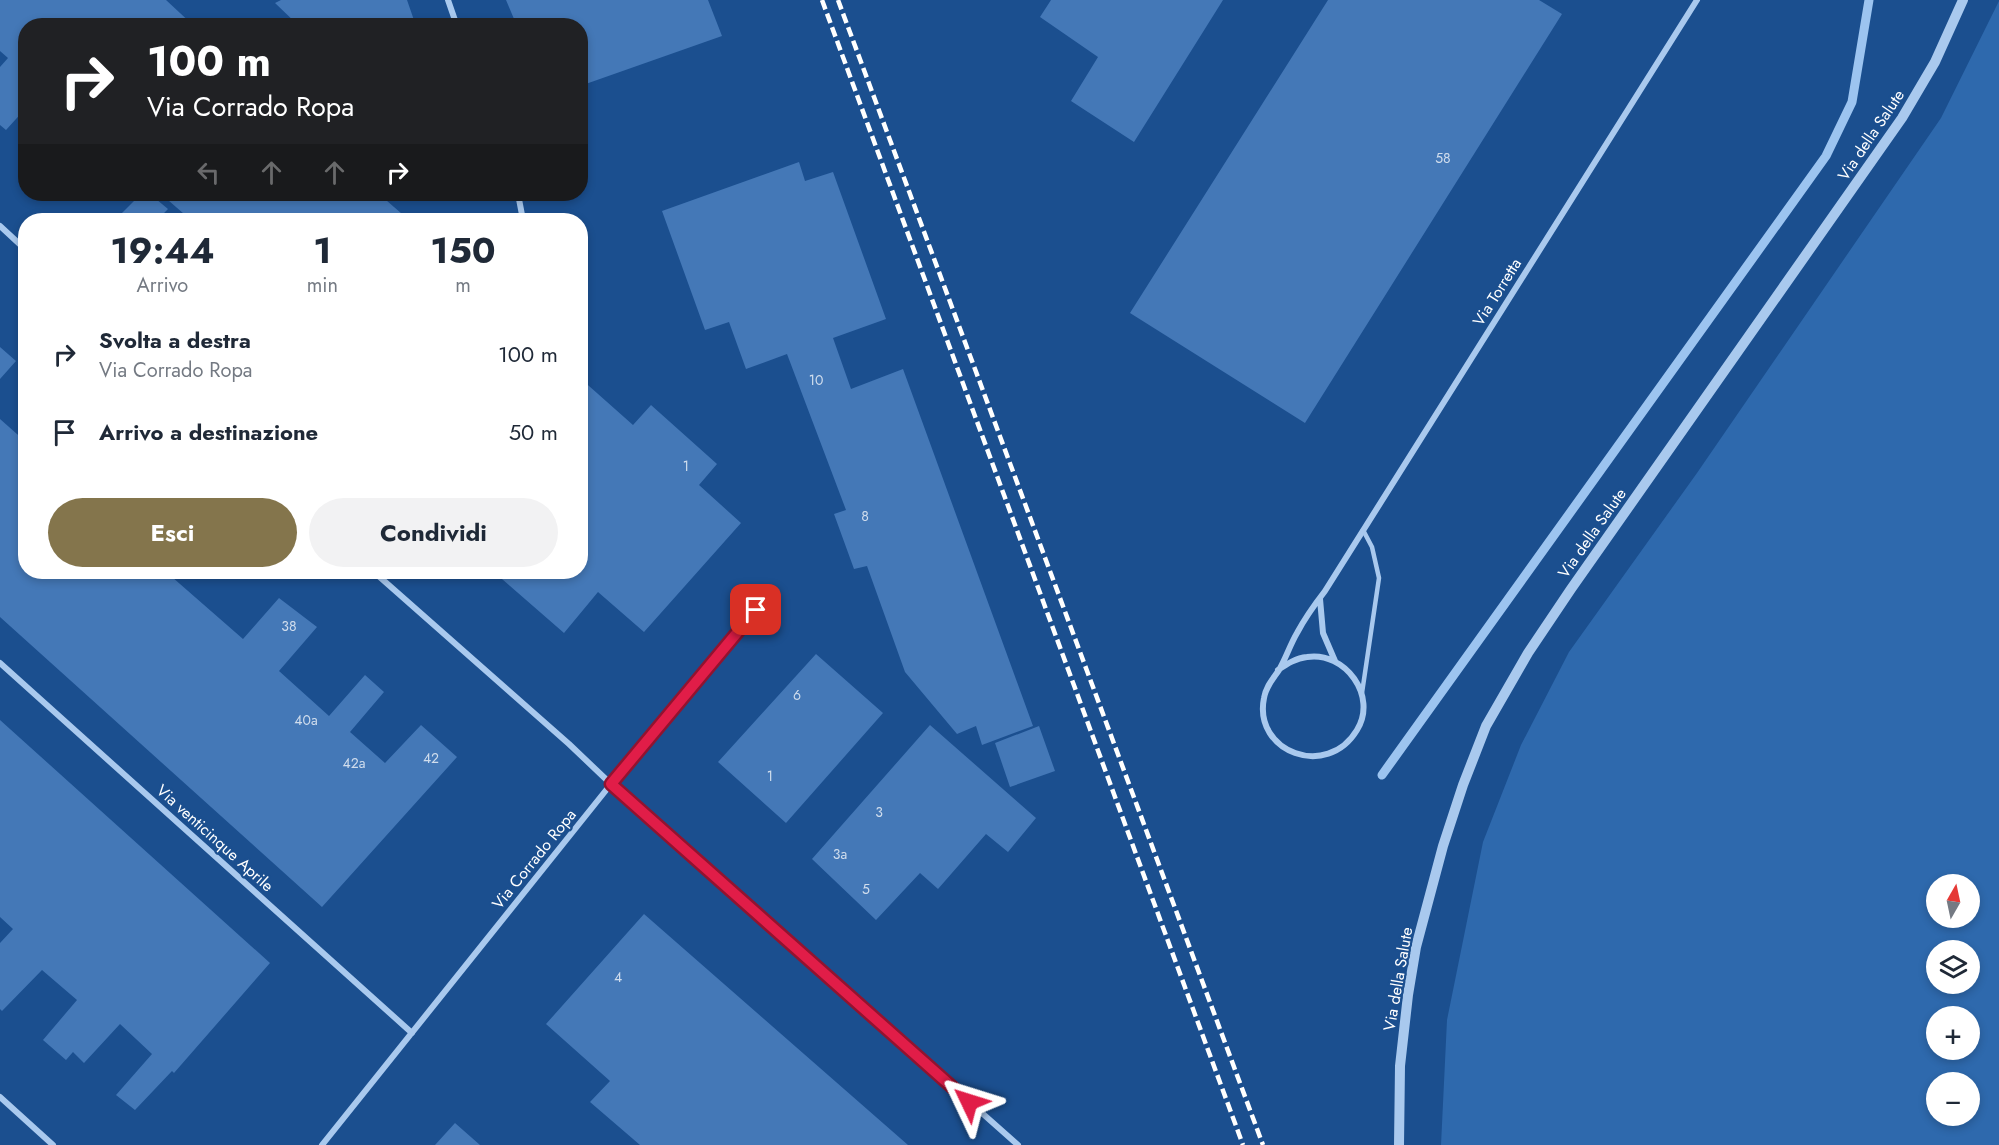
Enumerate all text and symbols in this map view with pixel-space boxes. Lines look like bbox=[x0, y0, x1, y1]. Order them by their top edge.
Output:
text: 100 m bbox=[147, 31, 271, 92]
icon: right bbox=[48, 42, 126, 120]
street label: Via della Salute bbox=[1832, 85, 1910, 185]
text: Via Corrado Ropa bbox=[147, 87, 354, 126]
house number: 58 bbox=[1435, 148, 1451, 168]
icon: left bbox=[192, 156, 225, 189]
icon: ahead bbox=[255, 156, 288, 189]
icon: ahead bbox=[318, 156, 351, 189]
icon: right bbox=[381, 156, 414, 189]
text: 19:44 bbox=[110, 224, 215, 276]
text: 1 bbox=[313, 224, 332, 276]
text: 150 bbox=[430, 224, 496, 276]
street label: Via Torretta bbox=[1467, 254, 1527, 330]
text: Arrivo bbox=[137, 271, 188, 300]
text: min bbox=[307, 271, 338, 300]
text: m bbox=[455, 271, 471, 300]
text: Svolta a destra bbox=[99, 324, 251, 356]
icon: right bbox=[48, 338, 81, 371]
text: 100 m bbox=[498, 338, 558, 370]
text: Via Corrado Ropa bbox=[99, 356, 252, 385]
house number: 10 bbox=[809, 370, 823, 390]
icon: arrive bbox=[48, 416, 81, 449]
text: Arrivo a destinazione bbox=[99, 416, 318, 448]
text: 50 m bbox=[509, 416, 558, 448]
house number: 1 bbox=[683, 456, 689, 476]
street label: Via della Salute bbox=[1552, 483, 1632, 583]
button: Esci bbox=[48, 498, 297, 567]
button: Condividi bbox=[309, 498, 558, 567]
house number: 8 bbox=[861, 506, 869, 526]
pin bbox=[730, 584, 781, 635]
icon: arrive bbox=[739, 593, 772, 626]
house number: 38 bbox=[281, 616, 297, 636]
house number: 6 bbox=[793, 685, 801, 705]
house number: 40a bbox=[294, 710, 318, 730]
house number: 42 bbox=[423, 748, 439, 768]
house number: 42a bbox=[343, 753, 365, 773]
house number: 1 bbox=[767, 766, 773, 786]
street label: Via venticinque Aprile bbox=[151, 779, 279, 897]
house number: 3 bbox=[875, 802, 883, 822]
street label: Via Corrado Ropa bbox=[486, 804, 582, 914]
house number: 3a bbox=[833, 844, 847, 864]
north arrow bbox=[1926, 874, 1980, 928]
map controls bbox=[1926, 874, 1980, 1126]
house number: 5 bbox=[862, 879, 870, 899]
street label: Via della Salute bbox=[1378, 925, 1418, 1033]
button: layers bbox=[1926, 940, 1980, 994]
house number: 4 bbox=[614, 967, 622, 987]
button: + bbox=[1926, 1006, 1980, 1060]
position arrow bbox=[937, 1070, 1001, 1134]
button: − bbox=[1926, 1072, 1980, 1126]

